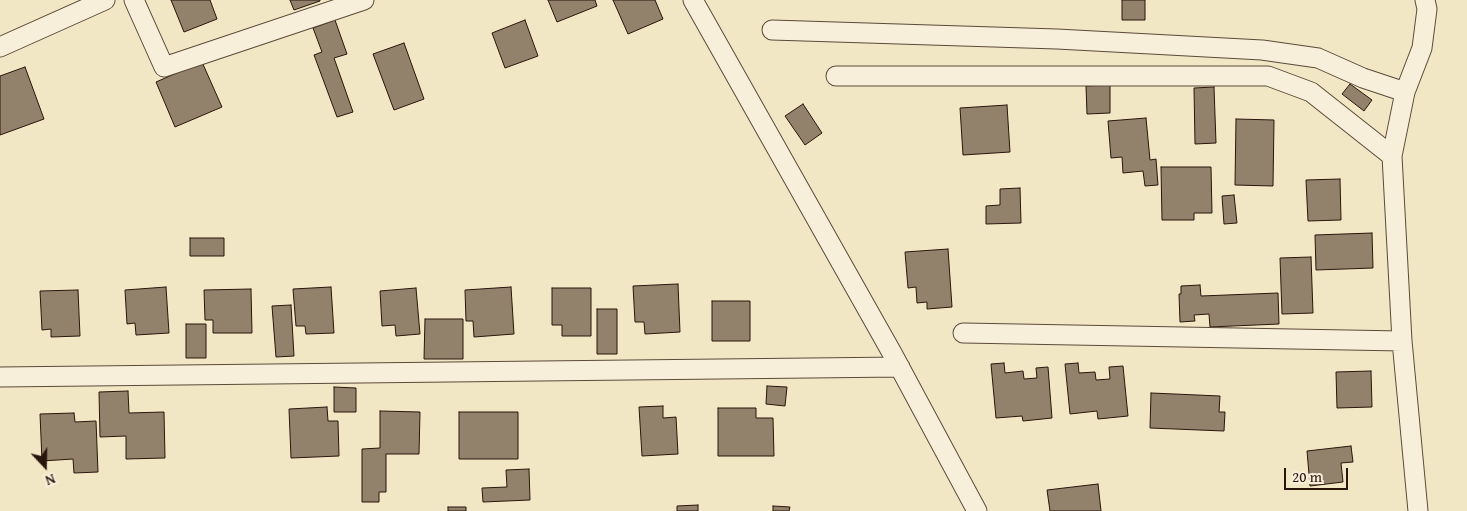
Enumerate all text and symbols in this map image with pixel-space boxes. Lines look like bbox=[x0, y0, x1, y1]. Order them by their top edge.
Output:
north arrow bbox=[20, 441, 70, 491]
scale bar bbox=[1287, 458, 1351, 490]
text: 20 m bbox=[1292, 466, 1322, 487]
text: N bbox=[42, 469, 58, 491]

